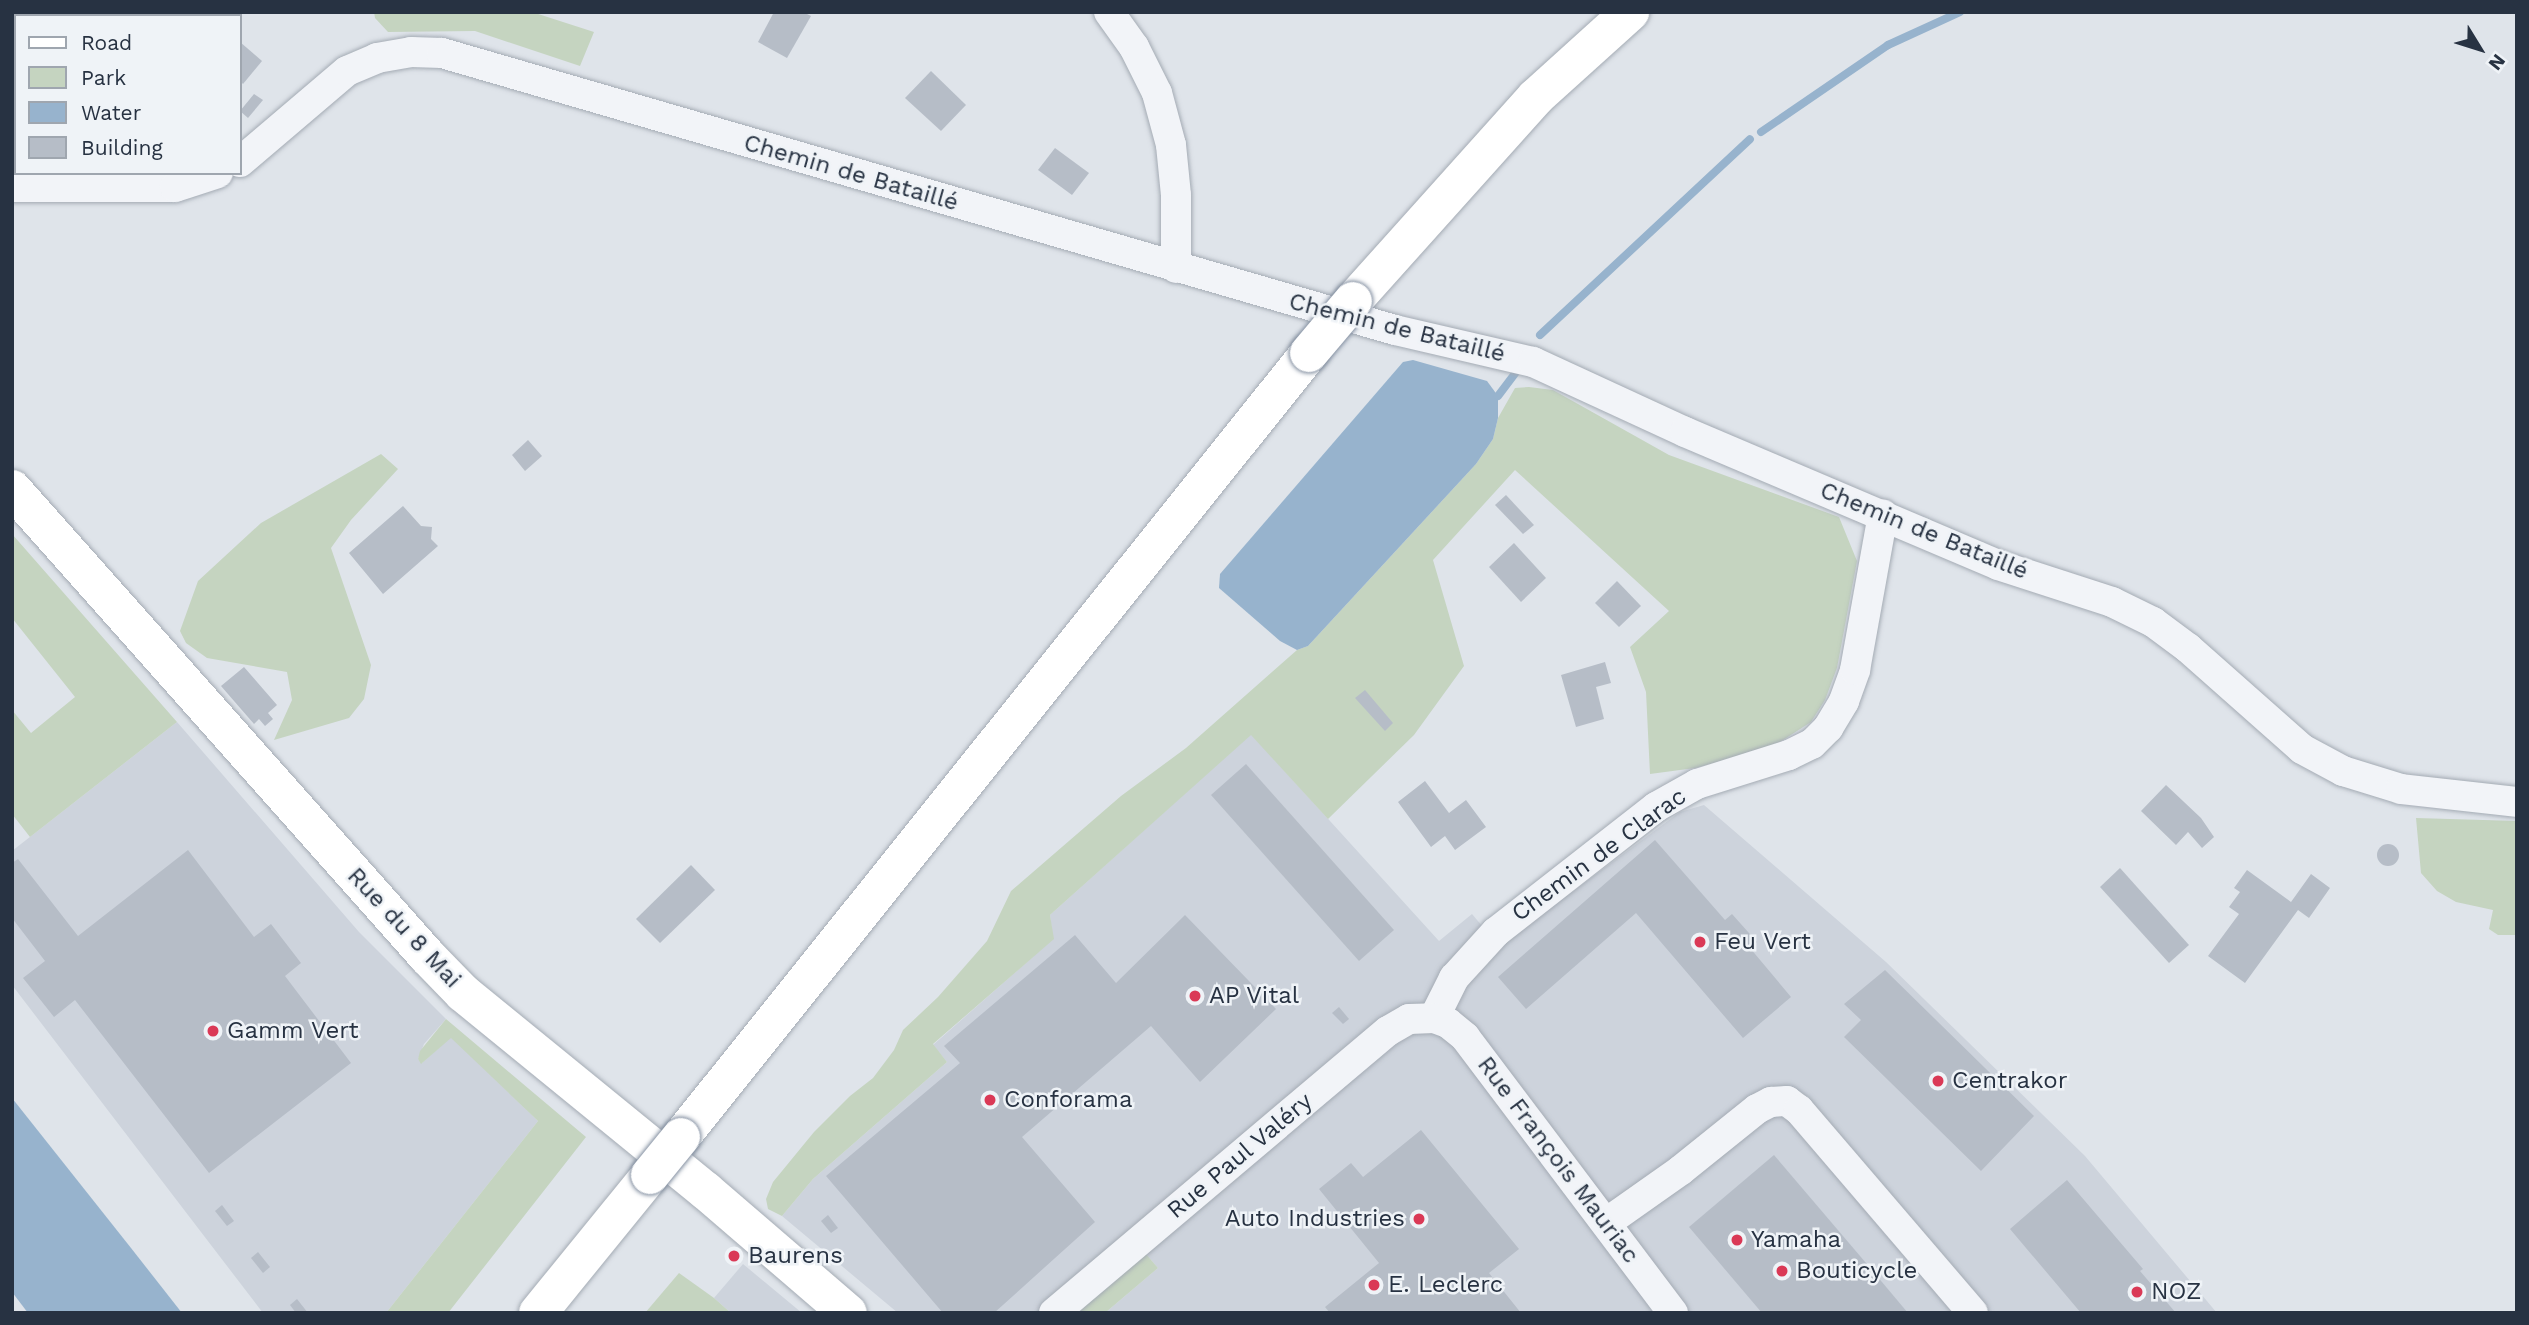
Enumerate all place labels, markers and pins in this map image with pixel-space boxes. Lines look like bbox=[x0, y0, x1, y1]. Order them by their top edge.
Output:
place label: Feu Vert bbox=[1714, 928, 1812, 956]
marker: Feu Vert bbox=[1692, 934, 1708, 950]
place label: AP Vital bbox=[1209, 982, 1301, 1010]
marker: AP Vital bbox=[1187, 988, 1203, 1004]
place label: Gamm Vert bbox=[227, 1017, 359, 1045]
marker: Gamm Vert bbox=[205, 1023, 221, 1039]
place label: Centrakor bbox=[1952, 1067, 2067, 1095]
marker: Centrakor bbox=[1930, 1073, 1946, 1089]
place label: Conforama bbox=[1004, 1086, 1133, 1114]
marker: Conforama bbox=[982, 1092, 998, 1108]
place label: Auto Industries bbox=[1225, 1205, 1405, 1233]
marker: Auto Industries bbox=[1411, 1211, 1427, 1227]
place label: Yamaha bbox=[1751, 1226, 1841, 1254]
marker: Yamaha bbox=[1729, 1232, 1745, 1248]
place label: Baurens bbox=[748, 1242, 843, 1270]
marker: Baurens bbox=[726, 1248, 742, 1264]
place label: Bouticycle bbox=[1796, 1257, 1917, 1285]
marker: Bouticycle bbox=[1774, 1263, 1790, 1279]
place label: E. Leclerc bbox=[1388, 1271, 1503, 1299]
marker: E. Leclerc bbox=[1366, 1277, 1382, 1293]
place label: NOZ bbox=[2151, 1278, 2201, 1306]
marker: NOZ bbox=[2129, 1284, 2145, 1300]

